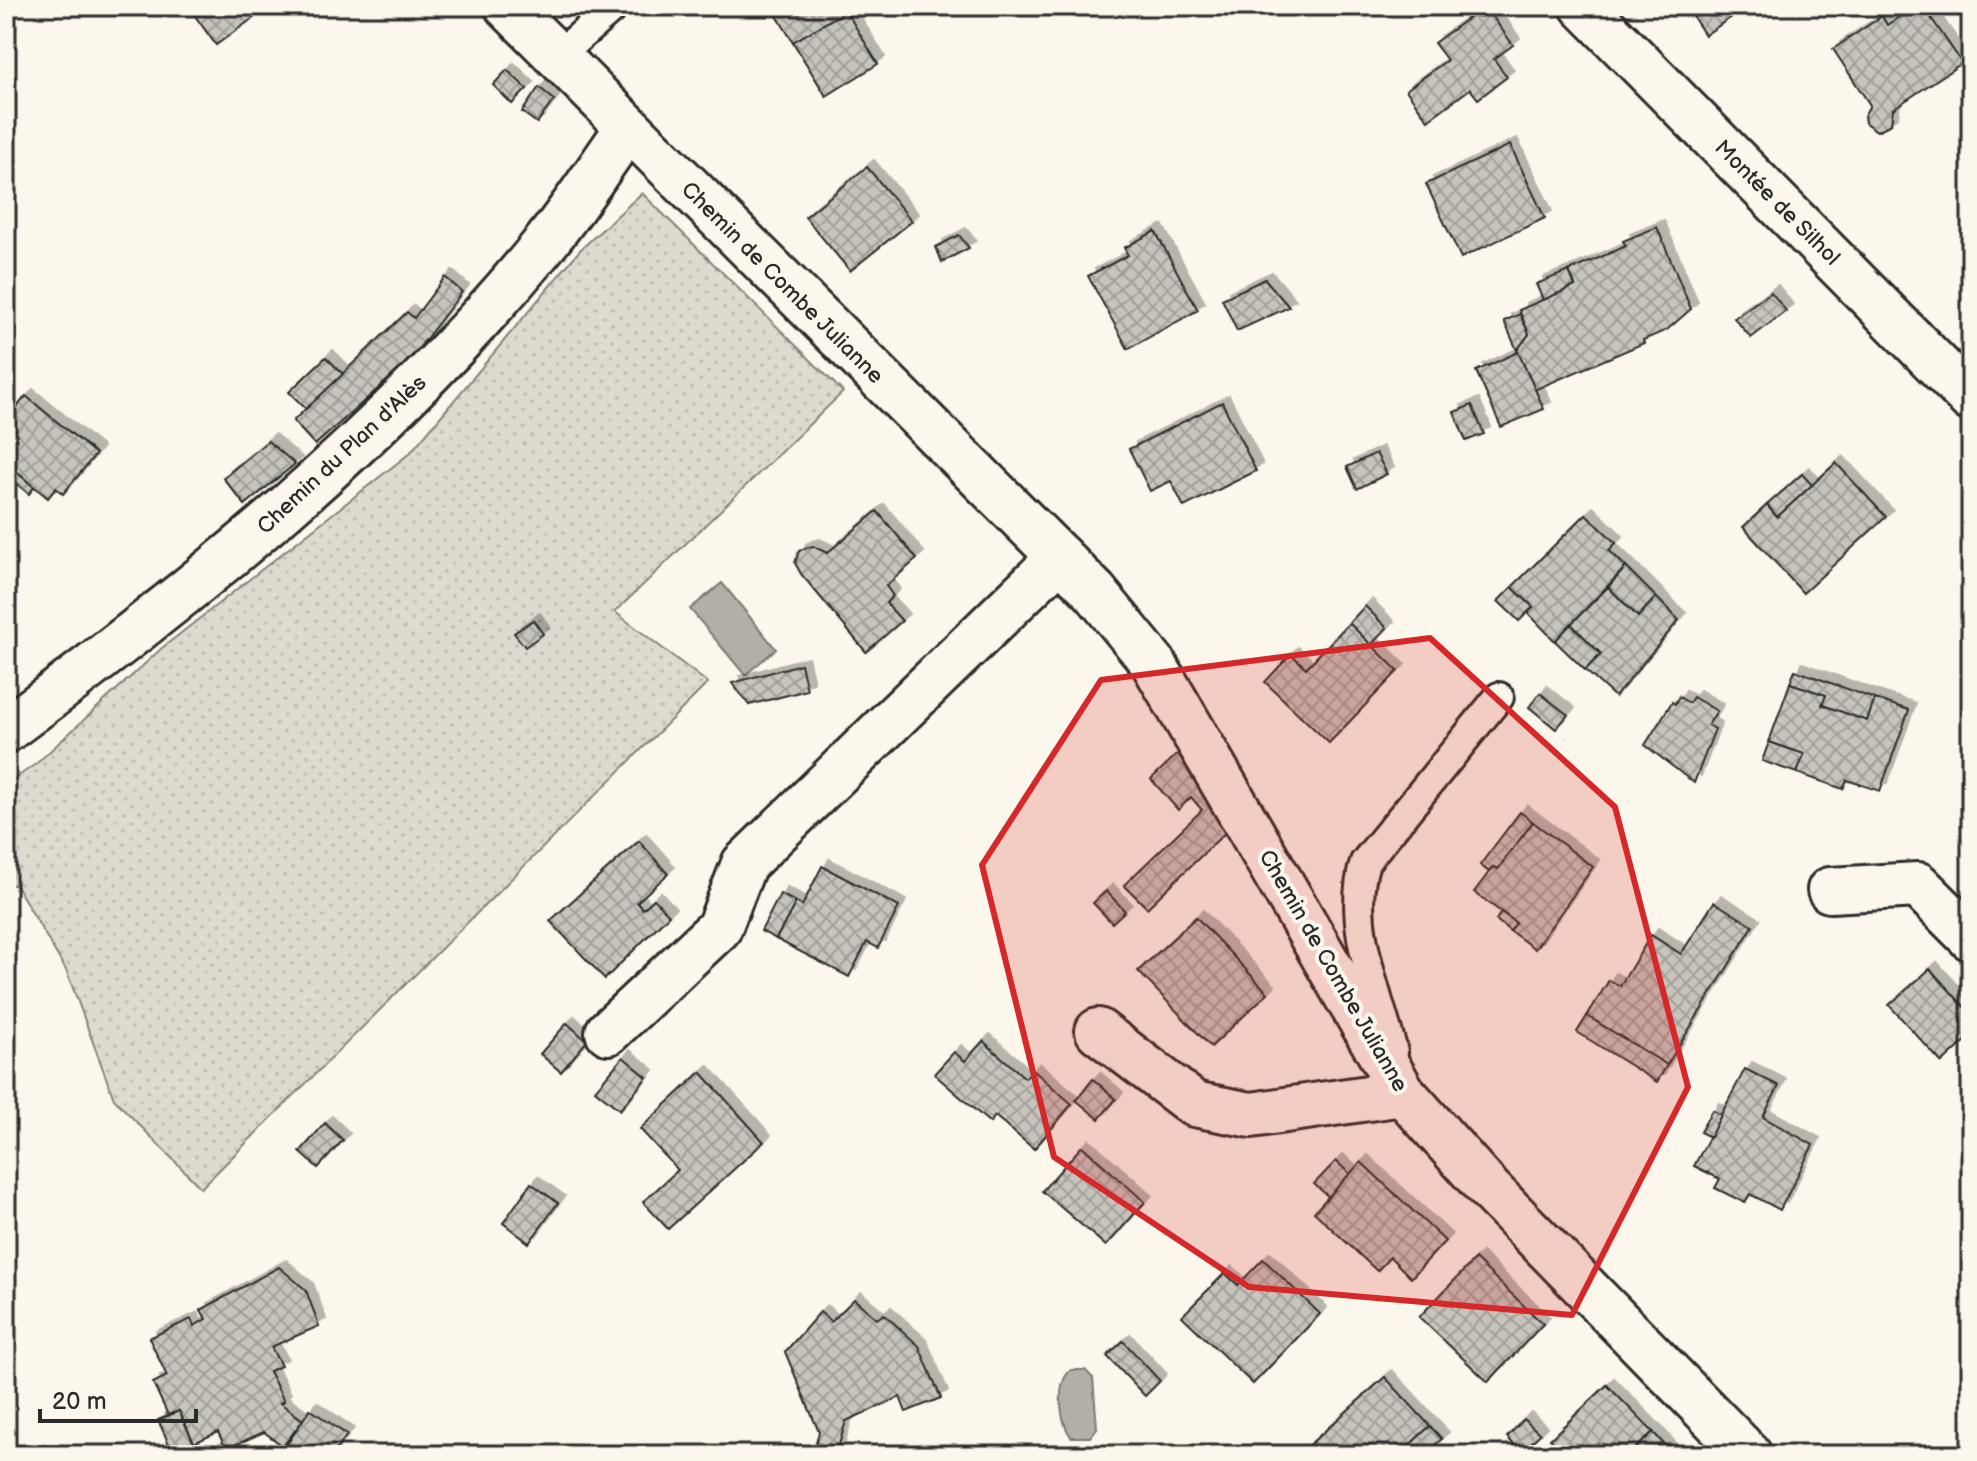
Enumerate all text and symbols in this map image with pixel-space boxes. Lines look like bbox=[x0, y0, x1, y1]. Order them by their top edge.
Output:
street label: Montée de Silhol bbox=[1709, 135, 1845, 271]
street label: Chemin de Combe Julianne bbox=[675, 176, 889, 390]
street label: Chemin du Plan d'Alès bbox=[252, 370, 432, 540]
street label: Chemin de Combe Julianne bbox=[1253, 845, 1413, 1097]
scale bar bbox=[40, 1373, 196, 1423]
text: 20 m bbox=[52, 1387, 107, 1416]

